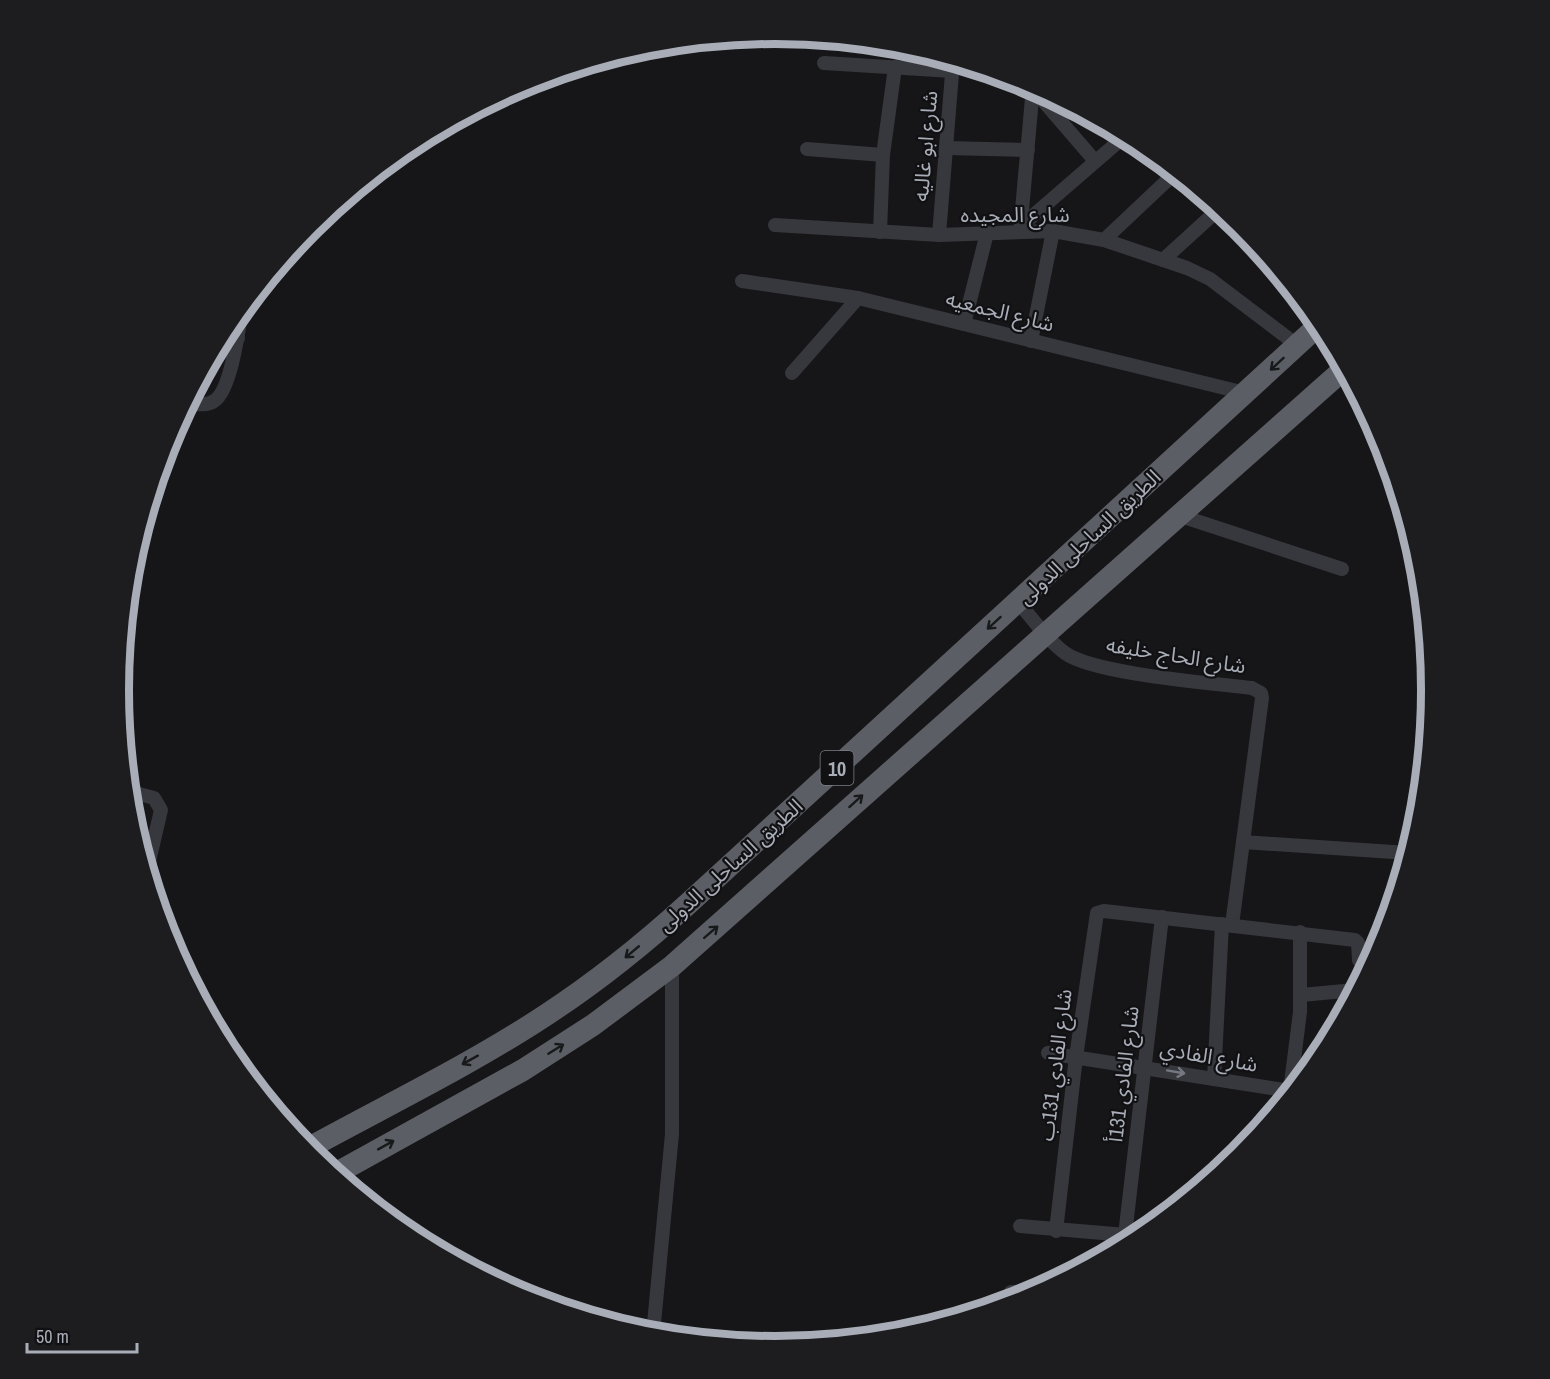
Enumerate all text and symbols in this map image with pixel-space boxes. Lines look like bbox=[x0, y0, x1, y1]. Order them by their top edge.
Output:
street label: شارع ابو غاليه bbox=[906, 89, 945, 203]
street label: شارع المجيده bbox=[960, 200, 1070, 230]
street label: شارع الجمعيه bbox=[943, 284, 1057, 339]
one-way arrow bbox=[1270, 357, 1285, 371]
street label: الطريق الساحلى الدولى bbox=[1011, 463, 1167, 611]
one-way arrow bbox=[987, 616, 1002, 631]
street label: شارع الحاج خليفه bbox=[1104, 630, 1248, 681]
road number: 10 bbox=[820, 751, 854, 785]
street label: الطريق الساحلى الدولى bbox=[651, 792, 809, 938]
one-way arrow bbox=[848, 795, 864, 809]
one-way arrow bbox=[703, 925, 718, 939]
one-way arrow bbox=[625, 945, 640, 959]
street label: شارع الفادي 131ب bbox=[1031, 987, 1081, 1143]
street label: شارع الفادي 131أ bbox=[1100, 1004, 1148, 1144]
street label: شارع الفادي bbox=[1158, 1033, 1260, 1081]
one-way arrow bbox=[547, 1043, 564, 1055]
one-way arrow bbox=[462, 1054, 479, 1066]
one-way arrow bbox=[1165, 1067, 1185, 1078]
one-way arrow bbox=[377, 1139, 395, 1150]
scale bar bbox=[27, 1316, 136, 1354]
text: 50 m bbox=[36, 1324, 69, 1349]

